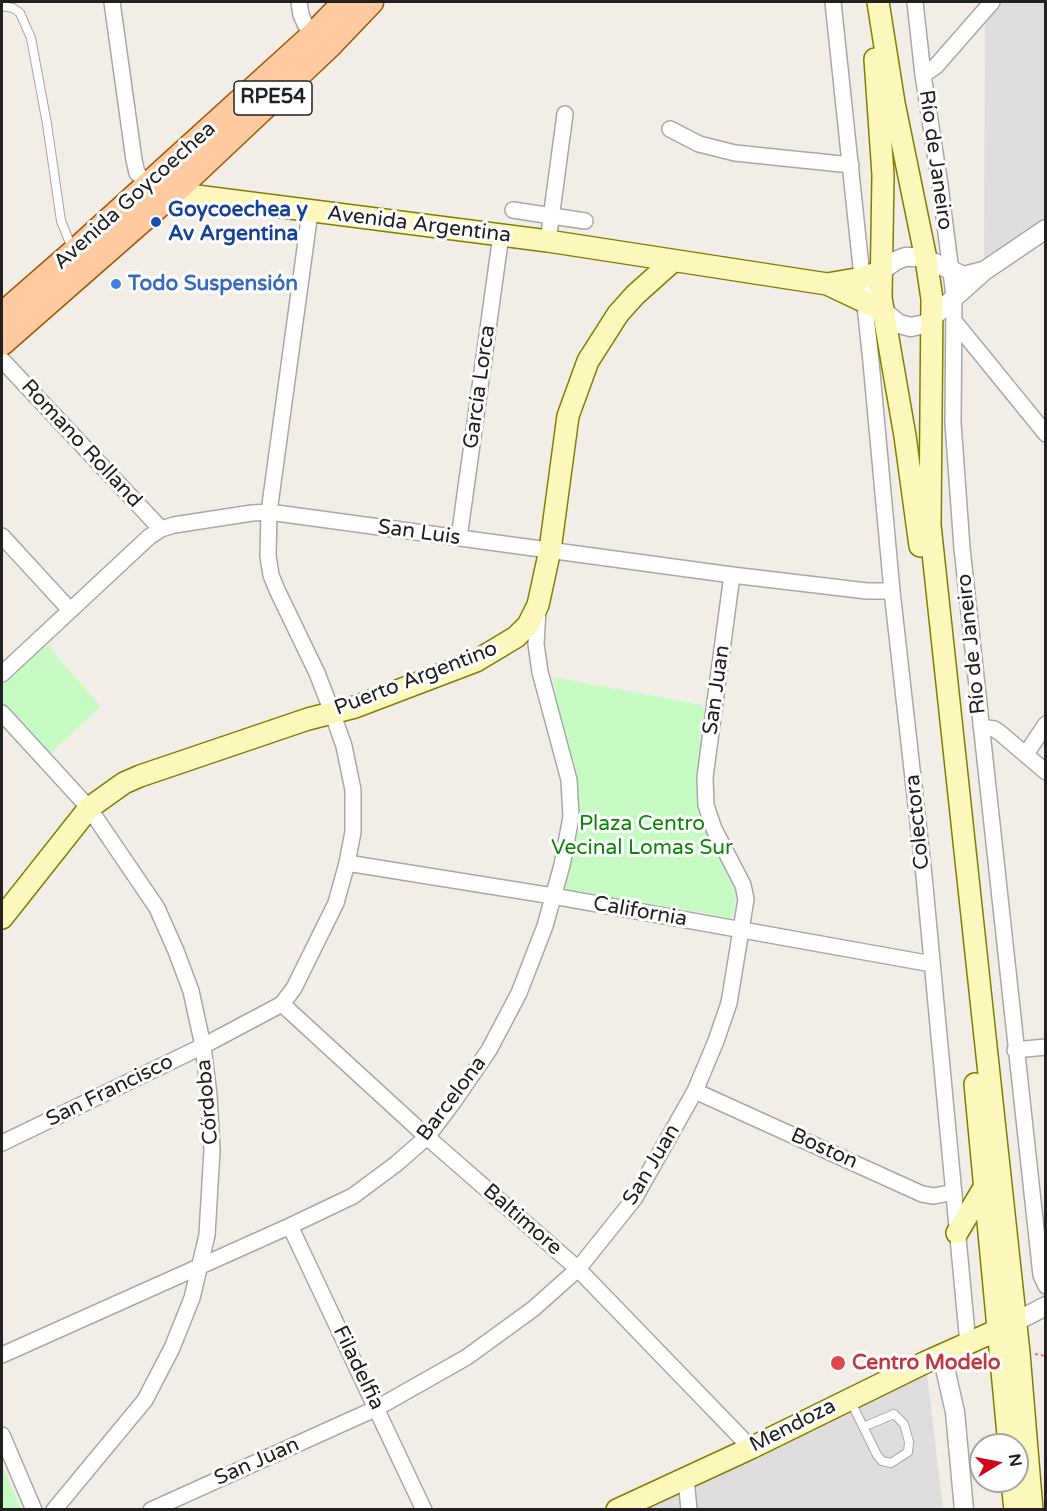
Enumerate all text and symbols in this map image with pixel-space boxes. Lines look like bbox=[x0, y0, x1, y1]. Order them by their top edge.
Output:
road number: RPE54 bbox=[234, 81, 312, 115]
street label: Río de Janeiro bbox=[913, 88, 957, 232]
street label: Avenida Goycoechea bbox=[49, 117, 221, 275]
place label: Goycoechea y Av Argentina bbox=[168, 197, 308, 247]
street label: Avenida Argentina bbox=[326, 201, 512, 249]
marker: Goycoechea y Av Argentina bbox=[149, 215, 163, 229]
place label: Todo Suspensión bbox=[128, 271, 298, 297]
marker: Todo Suspensión bbox=[109, 277, 123, 291]
street label: García Lorca bbox=[459, 324, 501, 450]
street label: Romano Rolland bbox=[15, 375, 147, 513]
street label: San Luis bbox=[376, 515, 462, 551]
street label: Río de Janeiro bbox=[952, 573, 992, 715]
street label: Puerto Argentino bbox=[331, 636, 501, 722]
street label: San Juan bbox=[698, 644, 736, 736]
street label: Colectora bbox=[900, 773, 936, 871]
park label: Plaza Centro Vecinal Lomas Sur bbox=[551, 811, 733, 861]
street label: California bbox=[591, 891, 689, 933]
street label: San Francisco bbox=[42, 1049, 178, 1133]
street label: Barcelona bbox=[412, 1052, 492, 1146]
street label: Córdoba bbox=[192, 1058, 224, 1146]
street label: San Juan bbox=[618, 1120, 686, 1210]
street label: Boston bbox=[787, 1123, 861, 1175]
street label: Baltimore bbox=[477, 1179, 567, 1261]
street label: Filadelfia bbox=[327, 1322, 389, 1414]
place label: Centro Modelo bbox=[852, 1350, 1001, 1376]
marker: Centro Modelo bbox=[829, 1354, 847, 1372]
street label: Mendoza bbox=[746, 1394, 840, 1458]
street label: San Juan bbox=[211, 1432, 303, 1492]
north arrow bbox=[969, 1433, 1029, 1493]
text: N bbox=[1004, 1452, 1026, 1468]

